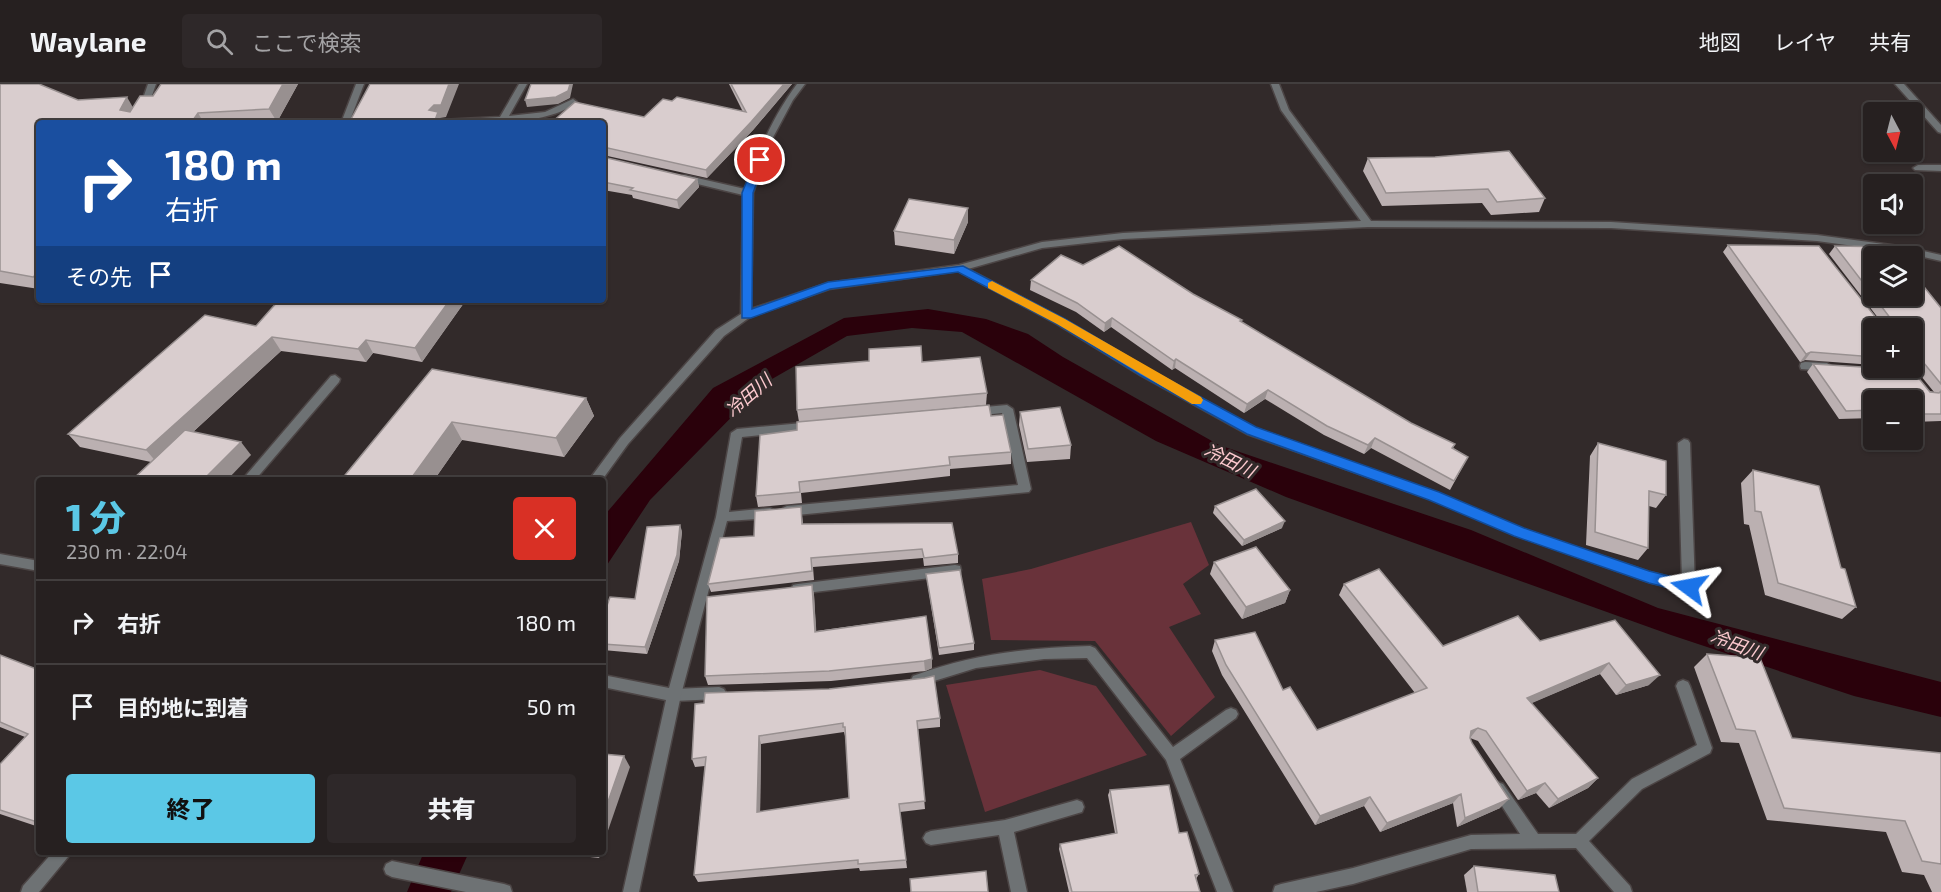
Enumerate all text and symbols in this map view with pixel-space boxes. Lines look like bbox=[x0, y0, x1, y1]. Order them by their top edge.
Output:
search box bbox=[182, 14, 602, 68]
text: Waylane bbox=[30, 24, 146, 58]
icon: search bbox=[203, 25, 236, 58]
text: ここで検索 bbox=[251, 29, 361, 55]
text: 地図 bbox=[1699, 29, 1741, 54]
text: レイヤ bbox=[1774, 29, 1836, 54]
text: 共有 bbox=[1869, 29, 1911, 54]
north arrow bbox=[1863, 102, 1923, 162]
map controls bbox=[1863, 102, 1923, 450]
pin bbox=[734, 134, 785, 185]
text: 180 m bbox=[165, 138, 282, 188]
icon: arrive bbox=[743, 143, 776, 176]
icon: right bbox=[66, 144, 144, 222]
button: sound bbox=[1863, 174, 1923, 234]
text: 右折 bbox=[165, 193, 219, 225]
button: layers bbox=[1863, 246, 1923, 306]
icon: arrive bbox=[144, 258, 177, 291]
text: その先 bbox=[66, 263, 132, 289]
button: + bbox=[1863, 318, 1923, 378]
water label: 冷田川 bbox=[720, 368, 777, 421]
button: − bbox=[1863, 390, 1923, 450]
water label: 冷田川 bbox=[1201, 438, 1261, 483]
text: 1 分 bbox=[66, 495, 126, 538]
button: close bbox=[513, 497, 576, 560]
text: 230 m · 22:04 bbox=[66, 539, 188, 563]
position arrow bbox=[1657, 555, 1721, 619]
icon: right bbox=[66, 606, 99, 639]
text: 180 m bbox=[516, 609, 576, 635]
text: 右折 bbox=[117, 610, 161, 636]
water label: 冷田川 bbox=[1708, 624, 1768, 664]
icon: arrive bbox=[66, 690, 99, 723]
text: 50 m bbox=[527, 693, 576, 719]
text: 目的地に到着 bbox=[117, 694, 249, 720]
button: 終了 bbox=[66, 774, 315, 843]
button: 共有 bbox=[327, 774, 576, 843]

